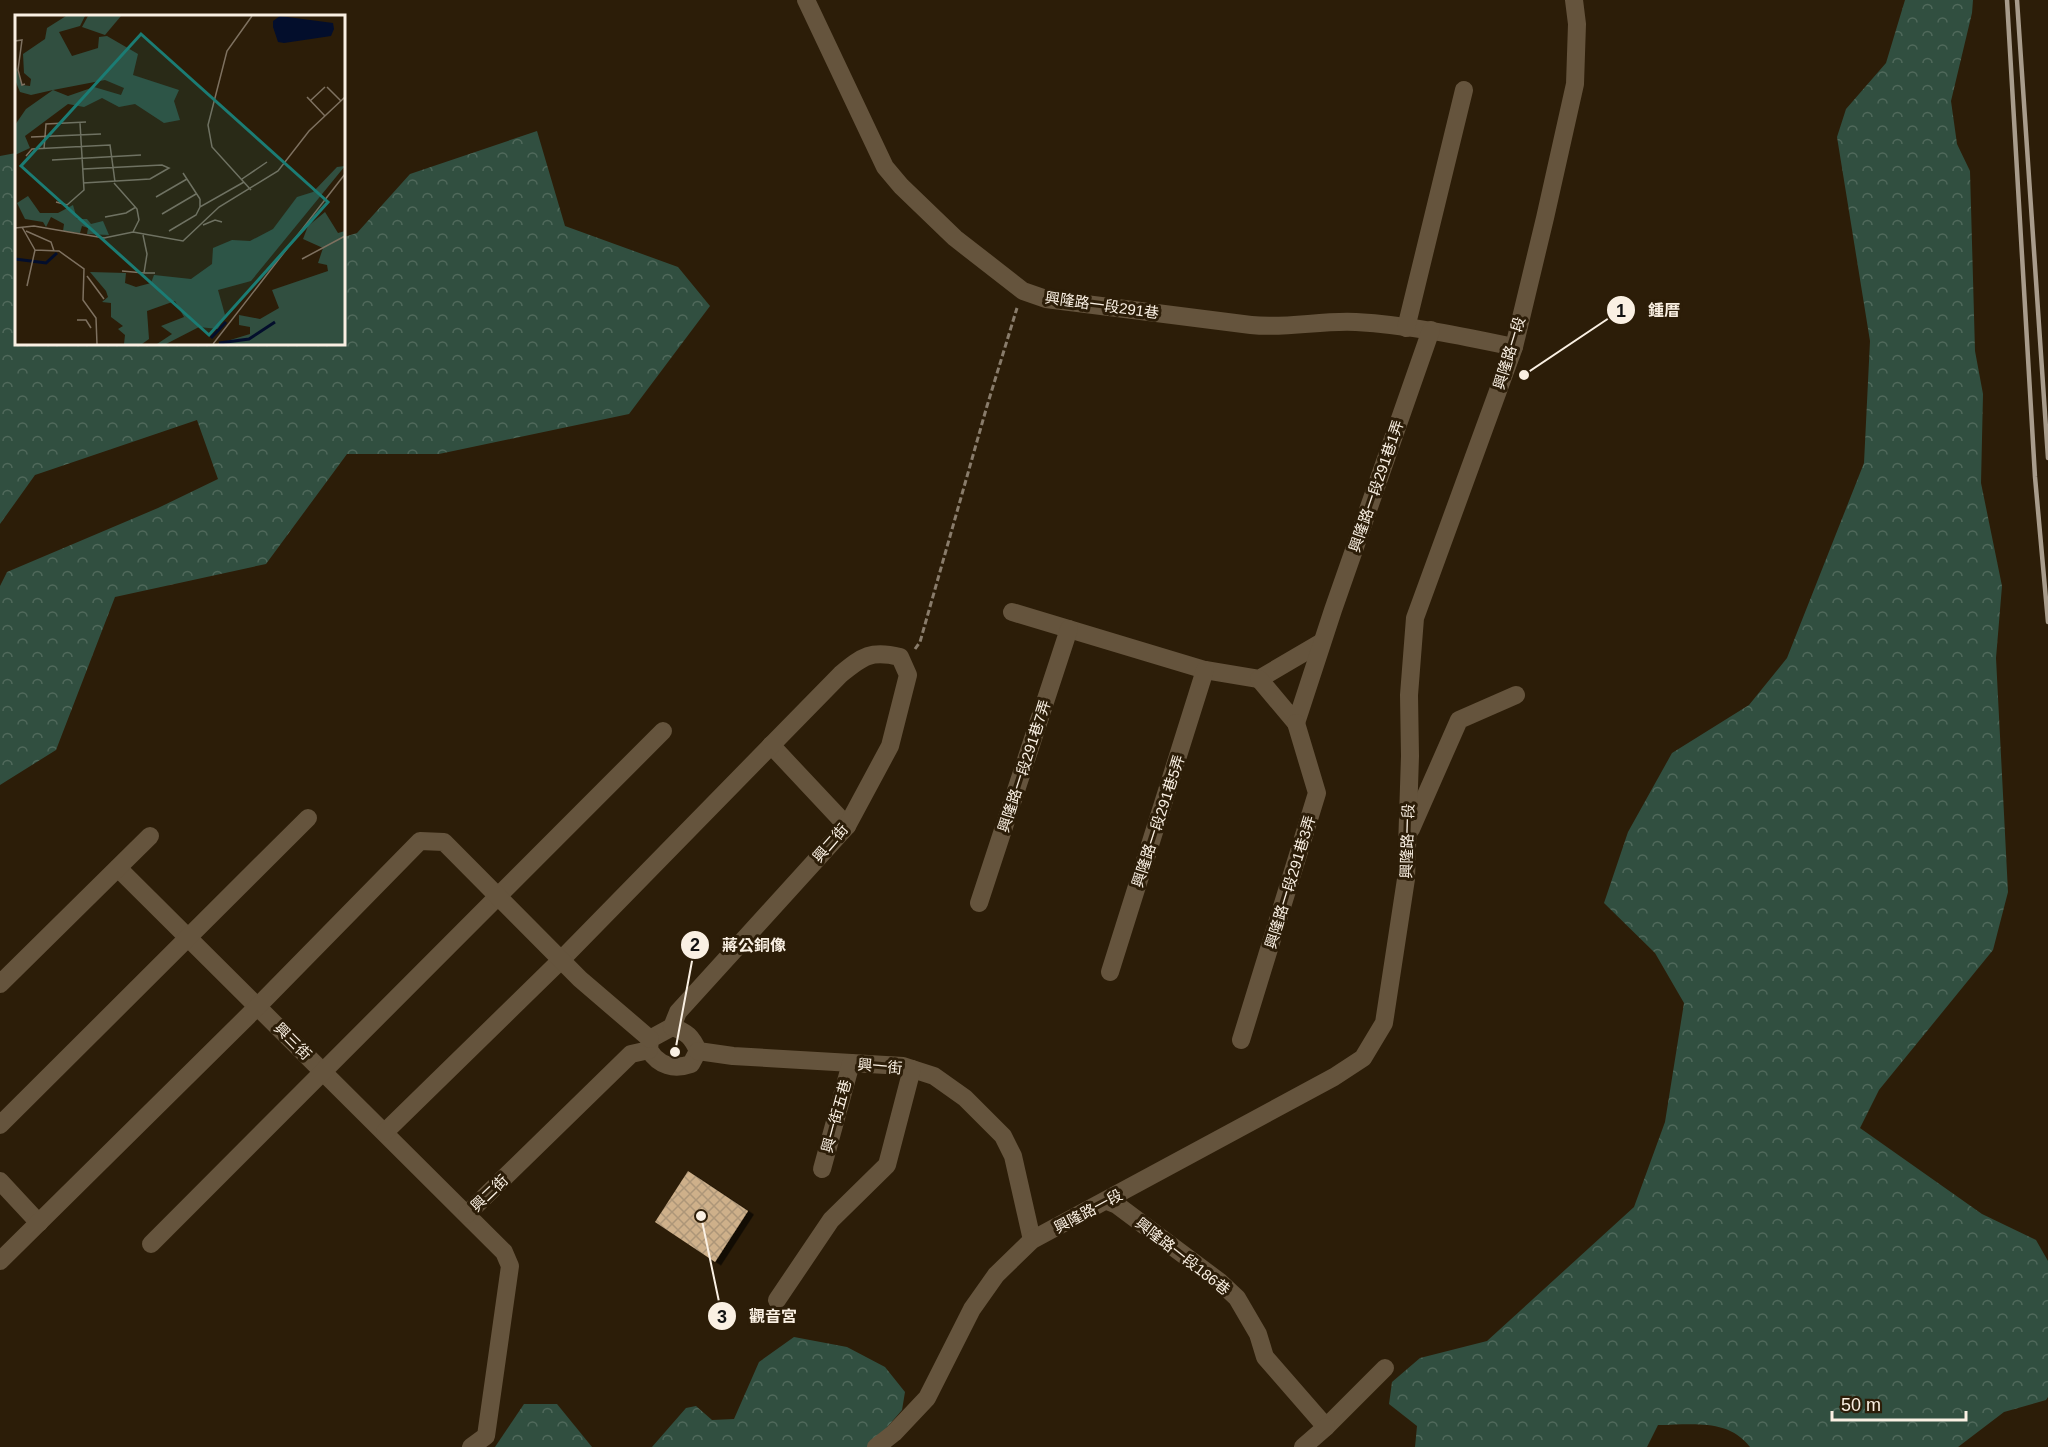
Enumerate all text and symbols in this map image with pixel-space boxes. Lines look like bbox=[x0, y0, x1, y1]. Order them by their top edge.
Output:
inset map bbox=[15, 15, 345, 345]
street label: 興隆路一段291巷 bbox=[1044, 289, 1160, 321]
callout: 鍾厝 bbox=[1606, 293, 1692, 327]
text: 1 bbox=[1616, 301, 1626, 321]
text: 鍾厝 bbox=[1648, 302, 1680, 319]
street label: 興隆路一段 bbox=[1490, 315, 1528, 391]
street label: 興隆路一段291巷1弄 bbox=[1345, 418, 1407, 554]
street label: 興隆路一段291巷7弄 bbox=[995, 698, 1053, 834]
street label: 興隆路一段291巷5弄 bbox=[1129, 753, 1187, 889]
street label: 興隆路一段 bbox=[1397, 803, 1417, 879]
street label: 興隆路一段291巷3弄 bbox=[1262, 813, 1318, 951]
street label: 興二街 bbox=[809, 820, 851, 866]
callout: 蔣公銅像 bbox=[680, 928, 798, 962]
text: 2 bbox=[690, 935, 700, 955]
text: 蔣公銅像 bbox=[722, 937, 786, 954]
street label: 興三街 bbox=[271, 1019, 315, 1063]
street label: 興一街 bbox=[857, 1056, 903, 1076]
street label: 興一街五巷 bbox=[818, 1078, 854, 1154]
street label: 興二街 bbox=[467, 1171, 511, 1215]
street label: 興隆路一段 bbox=[1051, 1186, 1125, 1236]
street label: 興隆路一段186巷 bbox=[1132, 1214, 1234, 1298]
callout: 觀音宮 bbox=[707, 1299, 809, 1333]
text: 3 bbox=[717, 1307, 727, 1327]
text: 觀音宮 bbox=[749, 1308, 797, 1325]
scale bar bbox=[1832, 1384, 1966, 1422]
text: 50 m bbox=[1841, 1395, 1881, 1415]

